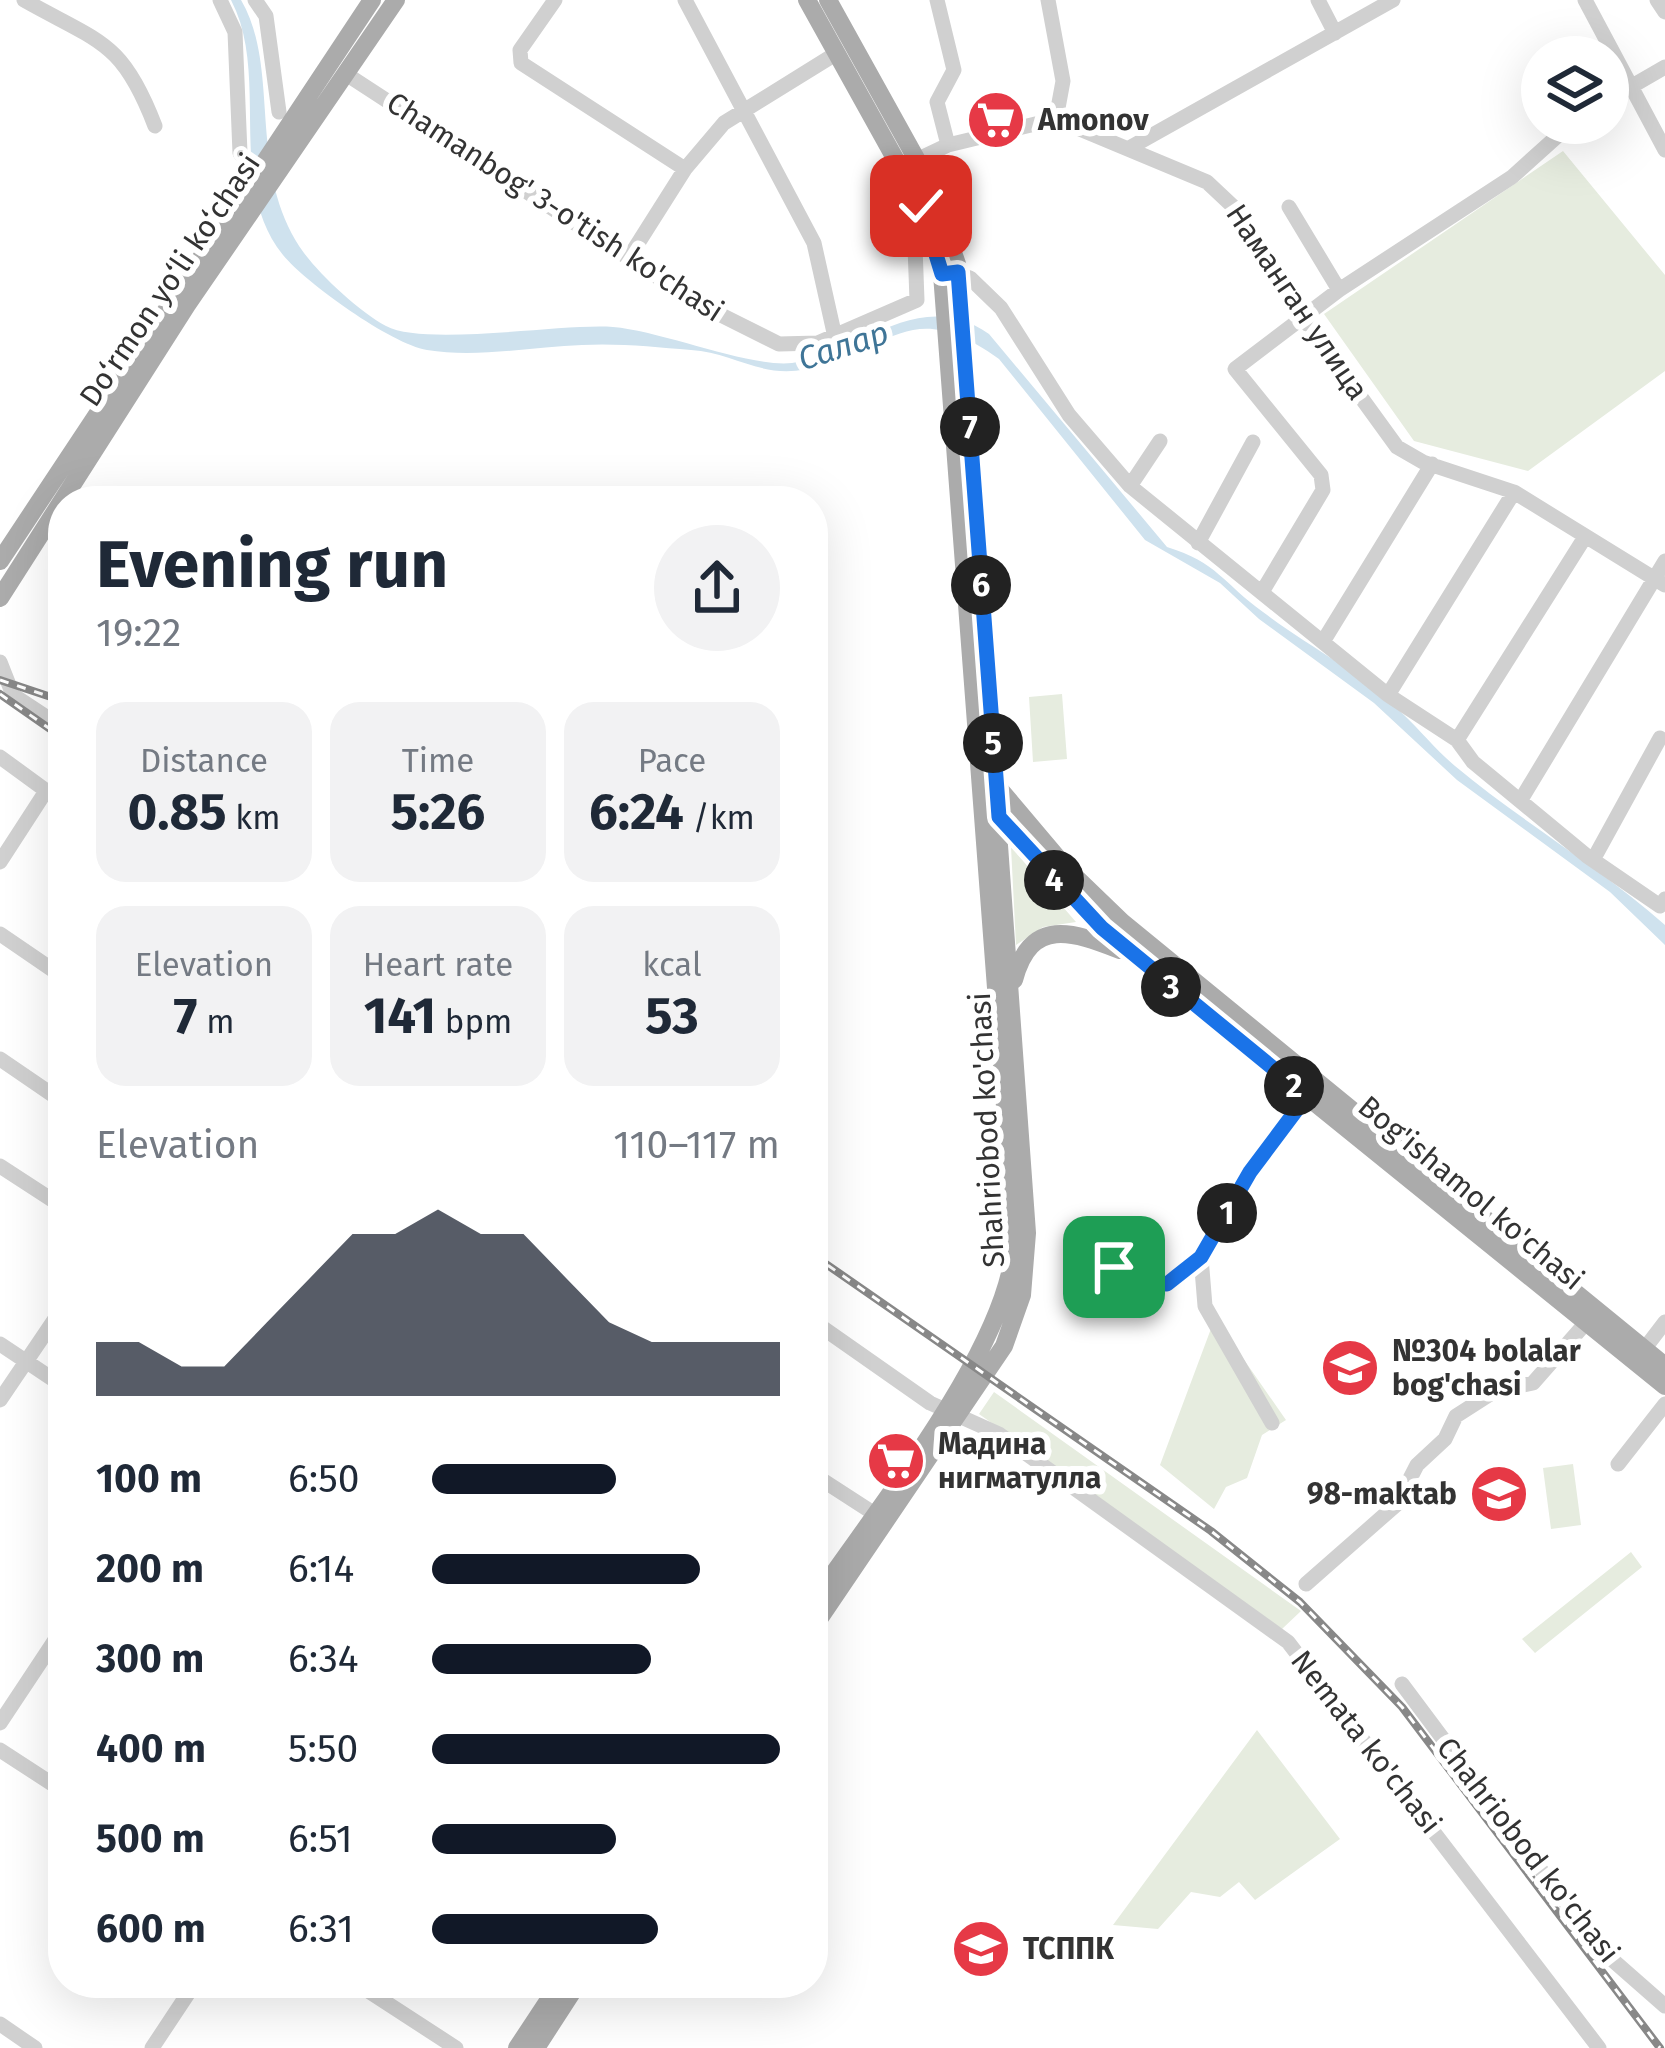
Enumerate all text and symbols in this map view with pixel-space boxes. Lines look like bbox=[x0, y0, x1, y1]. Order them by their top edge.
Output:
map controls bbox=[1521, 36, 1629, 144]
button: layers bbox=[1521, 36, 1629, 144]
street label: Chamanbog' 3-o'tish ko'chasi bbox=[380, 84, 730, 330]
supermarket icon: Amonov bbox=[965, 89, 1027, 151]
place label: Amonov bbox=[1037, 102, 1149, 138]
street label: Do‘rmon yo‘li ko‘chasi bbox=[72, 147, 268, 413]
pin bbox=[870, 155, 972, 257]
icon: check bbox=[888, 173, 954, 239]
street label: Наманган улица bbox=[1218, 197, 1376, 407]
water label: Салар bbox=[793, 313, 894, 379]
pin: 7 bbox=[940, 397, 1000, 457]
text: 7 bbox=[962, 407, 978, 447]
text: Evening run bbox=[96, 525, 448, 604]
button: share bbox=[654, 525, 780, 651]
pin: 6 bbox=[951, 555, 1011, 615]
text: 6 bbox=[972, 565, 990, 605]
text: 19:22 bbox=[96, 610, 181, 656]
pin: 5 bbox=[963, 713, 1023, 773]
text: 5 bbox=[984, 723, 1002, 763]
text: Distance bbox=[140, 741, 268, 781]
text: Time bbox=[402, 741, 474, 781]
text: Pace bbox=[638, 741, 706, 781]
text: 0.85 bbox=[128, 781, 227, 843]
text: 5:26 bbox=[391, 781, 485, 843]
text: 6:24 bbox=[589, 781, 684, 843]
text: km bbox=[227, 798, 280, 838]
text: /km bbox=[684, 798, 755, 838]
pin: 4 bbox=[1024, 850, 1084, 910]
text: 4 bbox=[1045, 860, 1063, 900]
text: Elevation bbox=[135, 945, 273, 985]
text: Heart rate bbox=[363, 945, 513, 985]
text: kcal bbox=[642, 945, 702, 985]
pin: 3 bbox=[1141, 957, 1201, 1017]
text: 3 bbox=[1162, 967, 1180, 1007]
text: 7 bbox=[174, 985, 197, 1047]
text: 141 bbox=[364, 985, 436, 1047]
text: 53 bbox=[645, 985, 699, 1047]
street label: Shahriobod ko'chasi bbox=[962, 991, 1012, 1269]
text: m bbox=[197, 1002, 234, 1042]
text: bpm bbox=[436, 1002, 512, 1042]
pin: 2 bbox=[1264, 1056, 1324, 1116]
text: 2 bbox=[1285, 1066, 1303, 1106]
street label: Bog'ishamol ko'chasi bbox=[1351, 1088, 1591, 1298]
text: Elevation bbox=[96, 1122, 259, 1168]
text: 110–117 m bbox=[613, 1122, 780, 1168]
pin: 1 bbox=[1197, 1183, 1257, 1243]
text: 1 bbox=[1219, 1193, 1235, 1233]
pin bbox=[1063, 1216, 1165, 1318]
icon: arrive bbox=[1081, 1234, 1147, 1300]
place label: №304 bolalar bog'chasi bbox=[1392, 1333, 1582, 1403]
school or university icon: №304 bolalar bog'chasi bbox=[1319, 1337, 1381, 1399]
place label: Мадина нигматулла bbox=[938, 1426, 1102, 1496]
supermarket icon: Мадина нигматулла bbox=[865, 1430, 927, 1492]
text: 100 m bbox=[96, 1456, 202, 1502]
text: 6:50 bbox=[288, 1456, 360, 1502]
school or university icon: 98-maktab bbox=[1468, 1463, 1530, 1525]
place label: 98-maktab bbox=[1307, 1476, 1457, 1512]
text: 200 m bbox=[96, 1546, 204, 1592]
text: 6:14 bbox=[288, 1546, 354, 1592]
text: 300 m bbox=[96, 1636, 204, 1682]
text: 6:34 bbox=[288, 1636, 359, 1682]
street label: Nemata ko'chasi bbox=[1283, 1643, 1449, 1841]
text: 400 m bbox=[96, 1726, 206, 1772]
text: 5:50 bbox=[288, 1726, 358, 1772]
street label: Chahriobod ko'chasi bbox=[1429, 1730, 1627, 1970]
text: 500 m bbox=[96, 1816, 205, 1862]
text: 6:51 bbox=[288, 1816, 353, 1862]
text: 600 m bbox=[96, 1906, 206, 1952]
text: 6:31 bbox=[288, 1906, 354, 1952]
school or university icon: ТСППК bbox=[950, 1918, 1012, 1980]
place label: ТСППК bbox=[1023, 1931, 1114, 1967]

